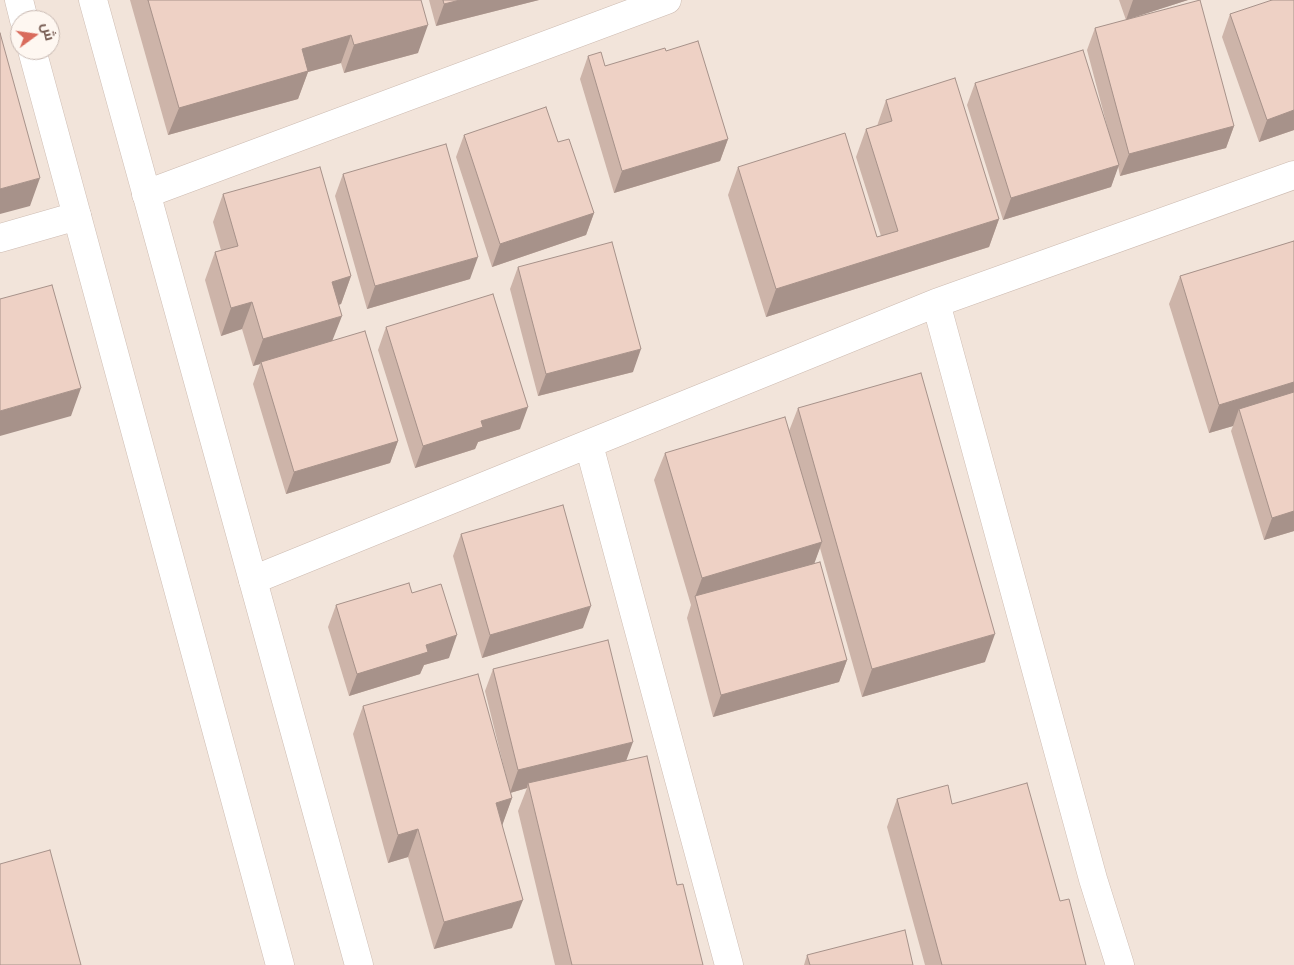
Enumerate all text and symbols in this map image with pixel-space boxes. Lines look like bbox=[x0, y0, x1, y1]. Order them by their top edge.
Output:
north arrow bbox=[10, 10, 60, 60]
text: ش bbox=[39, 21, 59, 42]

